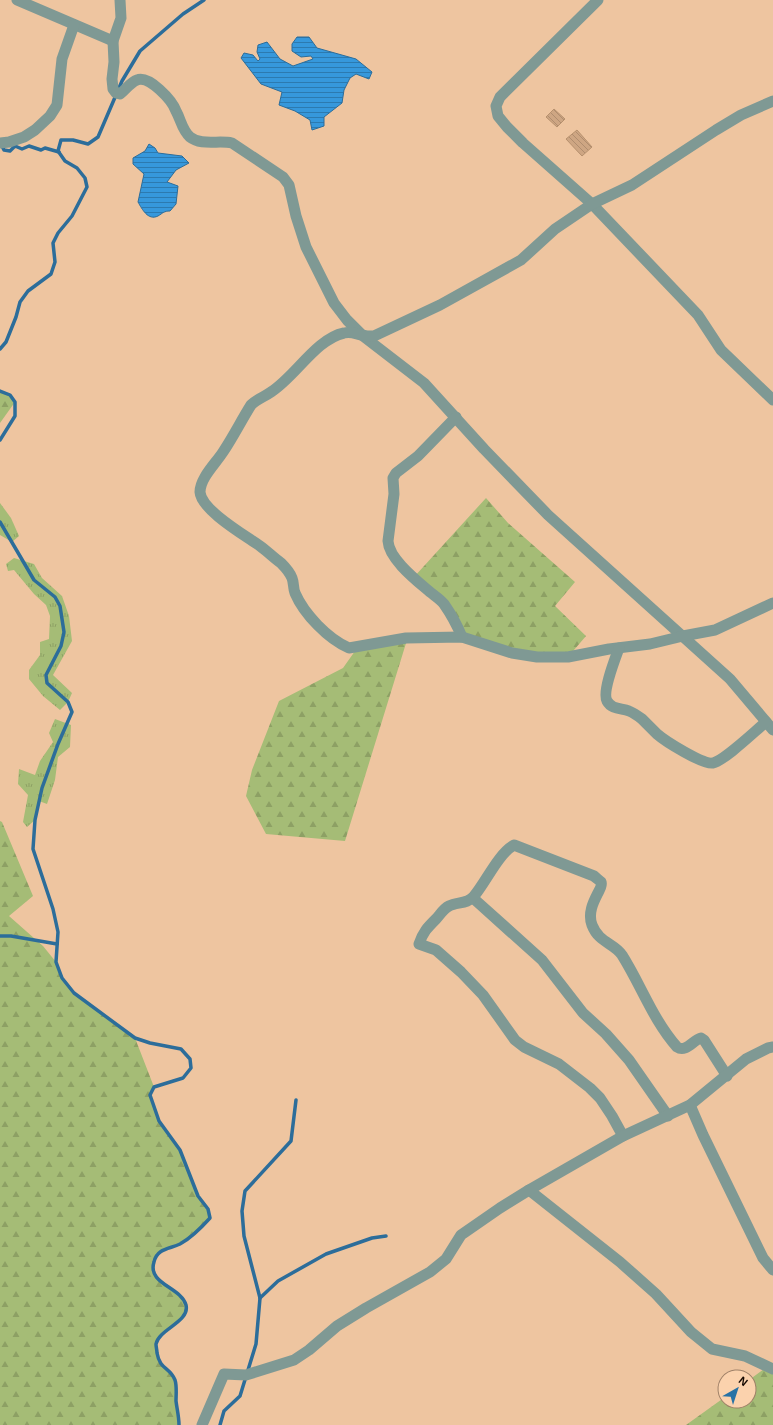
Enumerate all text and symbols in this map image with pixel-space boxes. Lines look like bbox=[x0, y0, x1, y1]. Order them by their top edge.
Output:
north arrow bbox=[717, 1369, 757, 1409]
text: N bbox=[736, 1374, 750, 1388]

